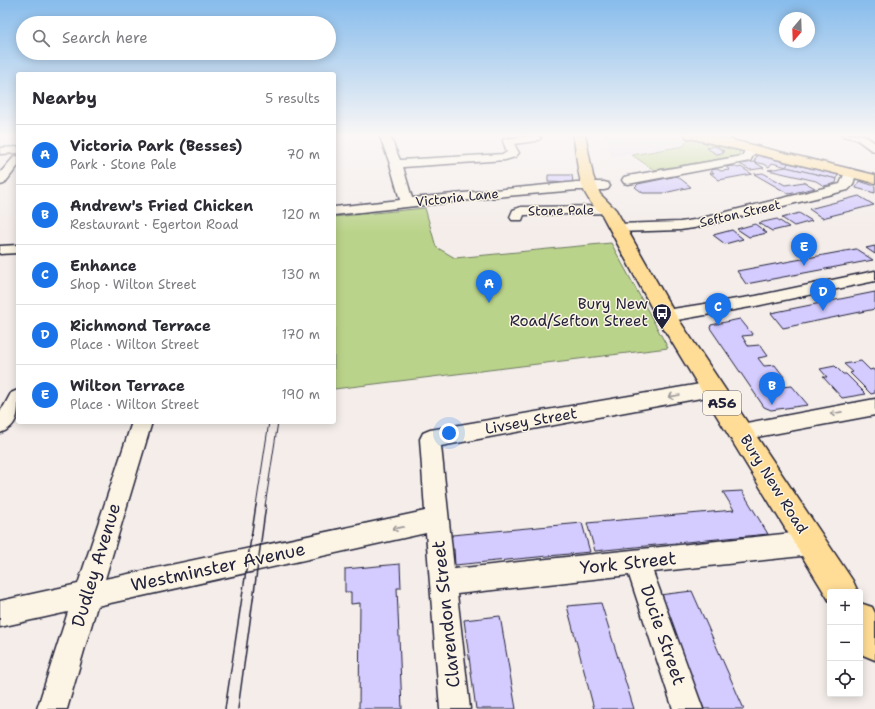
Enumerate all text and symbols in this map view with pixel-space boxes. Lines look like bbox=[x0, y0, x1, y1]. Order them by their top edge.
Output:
north arrow bbox=[779, 12, 815, 48]
search box bbox=[16, 16, 336, 60]
icon: search bbox=[30, 27, 52, 49]
text: Search here bbox=[62, 28, 148, 48]
text: Nearby bbox=[32, 87, 97, 109]
text: 5 results bbox=[265, 90, 320, 107]
text: Victoria Park (Besses) bbox=[70, 136, 242, 156]
text: A bbox=[40, 146, 50, 163]
text: 70 m bbox=[286, 146, 320, 163]
text: Park · Stone Pale bbox=[70, 156, 176, 173]
street label: Victoria Lane bbox=[415, 185, 499, 210]
text: Andrew's Fried Chicken bbox=[70, 196, 253, 216]
street label: Sefton Street bbox=[698, 196, 783, 231]
street label: Stone Pale bbox=[528, 201, 594, 220]
text: B bbox=[41, 206, 49, 223]
text: 120 m bbox=[282, 206, 320, 223]
text: Restaurant · Egerton Road bbox=[70, 216, 239, 233]
pin: E bbox=[791, 233, 817, 266]
text: Enhance bbox=[70, 256, 137, 276]
text: C bbox=[41, 266, 49, 283]
text: 130 m bbox=[282, 266, 320, 283]
pin: A bbox=[476, 270, 502, 303]
text: Shop · Wilton Street bbox=[70, 276, 196, 293]
pin: D bbox=[810, 278, 836, 311]
pin: C bbox=[705, 293, 731, 326]
place label: Bury New Road/Sefton Street bbox=[510, 294, 648, 331]
bus stop icon: Bury New Road/Sefton Street bbox=[651, 302, 673, 330]
text: Richmond Terrace bbox=[70, 316, 211, 336]
text: D bbox=[40, 326, 50, 343]
text: 170 m bbox=[282, 326, 320, 343]
text: Place · Wilton Street bbox=[70, 336, 199, 353]
pin: B bbox=[759, 372, 785, 405]
text: Wilton Terrace bbox=[70, 376, 185, 396]
text: E bbox=[41, 386, 49, 403]
text: 190 m bbox=[281, 386, 320, 403]
road number: A56 bbox=[703, 391, 741, 415]
one-way arrow bbox=[668, 392, 681, 400]
text: Place · Wilton Street bbox=[70, 396, 199, 413]
street label: Livsey Street bbox=[483, 403, 579, 439]
one-way arrow bbox=[830, 410, 843, 418]
your location bbox=[439, 423, 459, 443]
street label: Bury New Road bbox=[736, 431, 813, 538]
street label: Dudley Avenue bbox=[66, 500, 126, 630]
one-way arrow bbox=[392, 525, 405, 533]
street label: Westminster Avenue bbox=[129, 537, 307, 597]
street label: Clarendon Street bbox=[426, 539, 466, 689]
street label: York Street bbox=[578, 546, 678, 580]
street label: Ducie Street bbox=[635, 582, 691, 689]
map controls bbox=[827, 589, 863, 697]
button: + bbox=[827, 589, 863, 625]
button: − bbox=[827, 625, 863, 661]
button: locate bbox=[827, 661, 863, 697]

